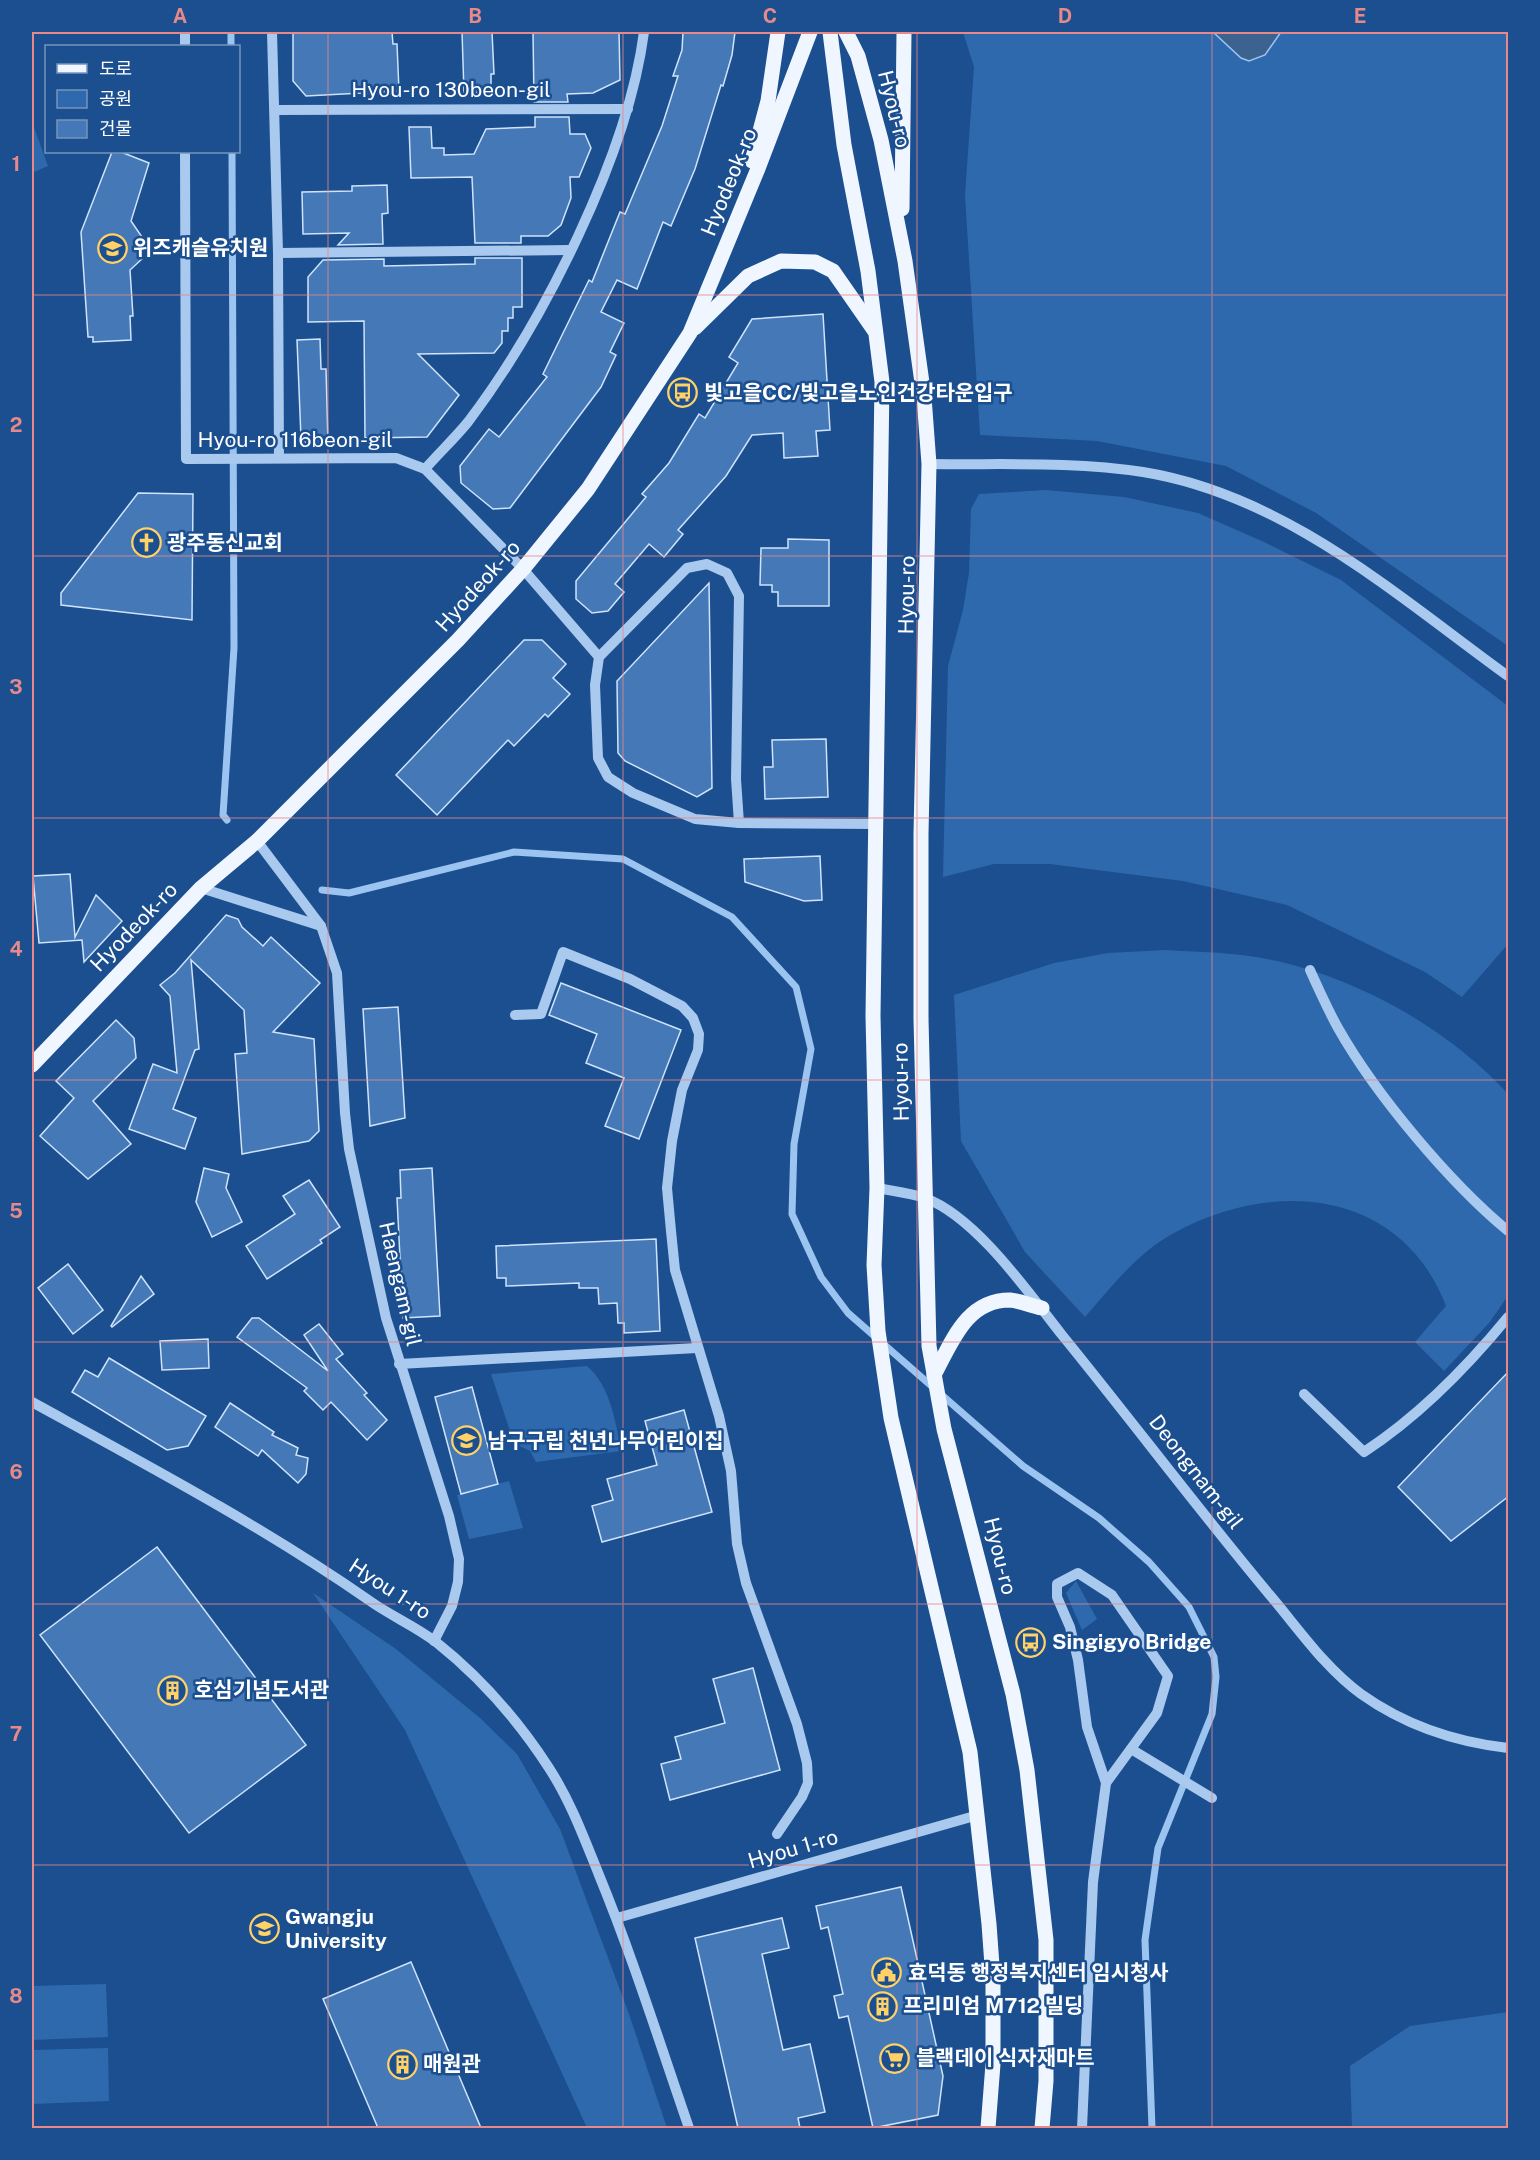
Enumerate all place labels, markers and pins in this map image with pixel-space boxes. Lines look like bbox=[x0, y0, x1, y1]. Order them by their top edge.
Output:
school or university icon: 위즈캐슬유치원 bbox=[96, 232, 128, 264]
place label: 위즈캐슬유치원 bbox=[133, 235, 268, 260]
bus stop icon: 빛고을CC/빛고을노인건강타운입구 bbox=[667, 377, 699, 409]
place label: 빛고을CC/빛고을노인건강타운입구 bbox=[704, 380, 1013, 405]
church icon: 광주동신교회 bbox=[130, 527, 162, 559]
place label: 광주동신교회 bbox=[167, 530, 283, 555]
school or university icon: 남구구립 천년나무어린이집 bbox=[450, 1425, 482, 1457]
place label: 남구구립 천년나무어린이집 bbox=[487, 1428, 724, 1453]
bus stop icon: Singigyo Bridge bbox=[1015, 1626, 1047, 1658]
place label: Singigyo Bridge bbox=[1052, 1629, 1211, 1654]
building icon: 호심기념도서관 bbox=[157, 1674, 189, 1706]
place label: 호심기념도서관 bbox=[194, 1677, 329, 1702]
place label: Gwangju University bbox=[285, 1904, 387, 1953]
school or university icon: Gwangju University bbox=[248, 1913, 280, 1945]
public building icon: 효덕동 행정복지센터 임시청사 bbox=[871, 1957, 903, 1989]
place label: 효덕동 행정복지센터 임시청사 bbox=[908, 1960, 1169, 1985]
building icon: 프리미엄 M712 빌딩 bbox=[866, 1990, 898, 2022]
place label: 프리미엄 M712 빌딩 bbox=[903, 1993, 1083, 2018]
supermarket icon: 블랙데이 식자재마트 bbox=[879, 2042, 911, 2074]
place label: 블랙데이 식자재마트 bbox=[916, 2045, 1095, 2070]
building icon: 매원관 bbox=[386, 2048, 418, 2080]
place label: 매원관 bbox=[423, 2051, 481, 2076]

